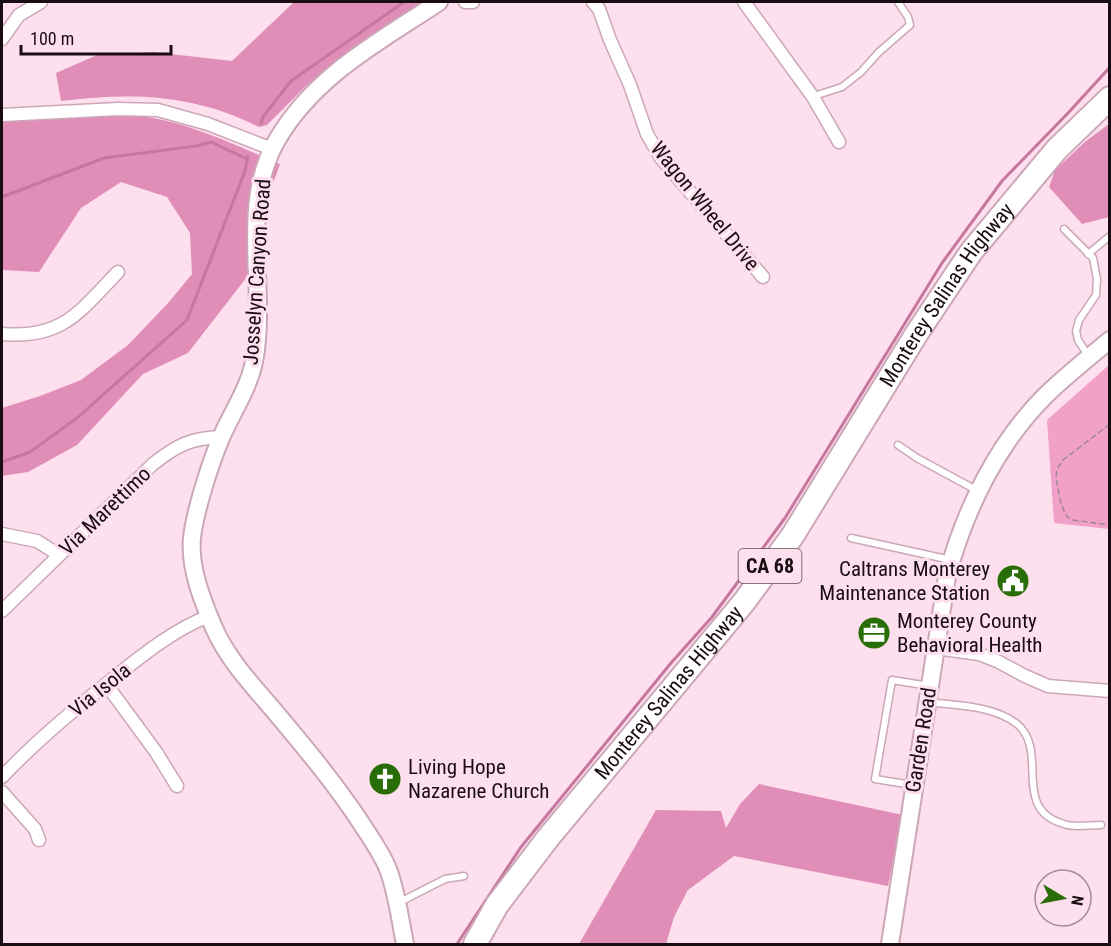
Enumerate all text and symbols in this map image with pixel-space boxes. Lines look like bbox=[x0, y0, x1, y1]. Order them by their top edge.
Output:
scale bar bbox=[21, 18, 171, 56]
text: 100 m bbox=[30, 28, 74, 49]
street label: Wagon Wheel Drive bbox=[646, 137, 764, 275]
street label: Josselyn Canyon Road bbox=[239, 178, 275, 366]
street label: Monterey Salinas Highway bbox=[875, 198, 1019, 391]
street label: Via Marettimo bbox=[55, 462, 155, 560]
road number: CA 68 bbox=[738, 549, 802, 583]
place label: Caltrans Monterey Maintenance Station bbox=[819, 557, 990, 605]
public building icon: Caltrans Monterey Maintenance Station bbox=[995, 563, 1031, 599]
street label: Monterey Salinas Highway bbox=[590, 601, 748, 784]
place label: Monterey County Behavioral Health bbox=[897, 609, 1042, 657]
office icon: Monterey County Behavioral Health bbox=[856, 615, 892, 651]
street label: Via Isola bbox=[65, 658, 135, 722]
street label: Garden Road bbox=[901, 686, 941, 794]
place label: Living Hope Nazarene Church bbox=[408, 755, 549, 803]
church icon: Living Hope Nazarene Church bbox=[367, 761, 403, 797]
north arrow bbox=[1033, 868, 1093, 928]
text: N bbox=[1067, 894, 1087, 907]

